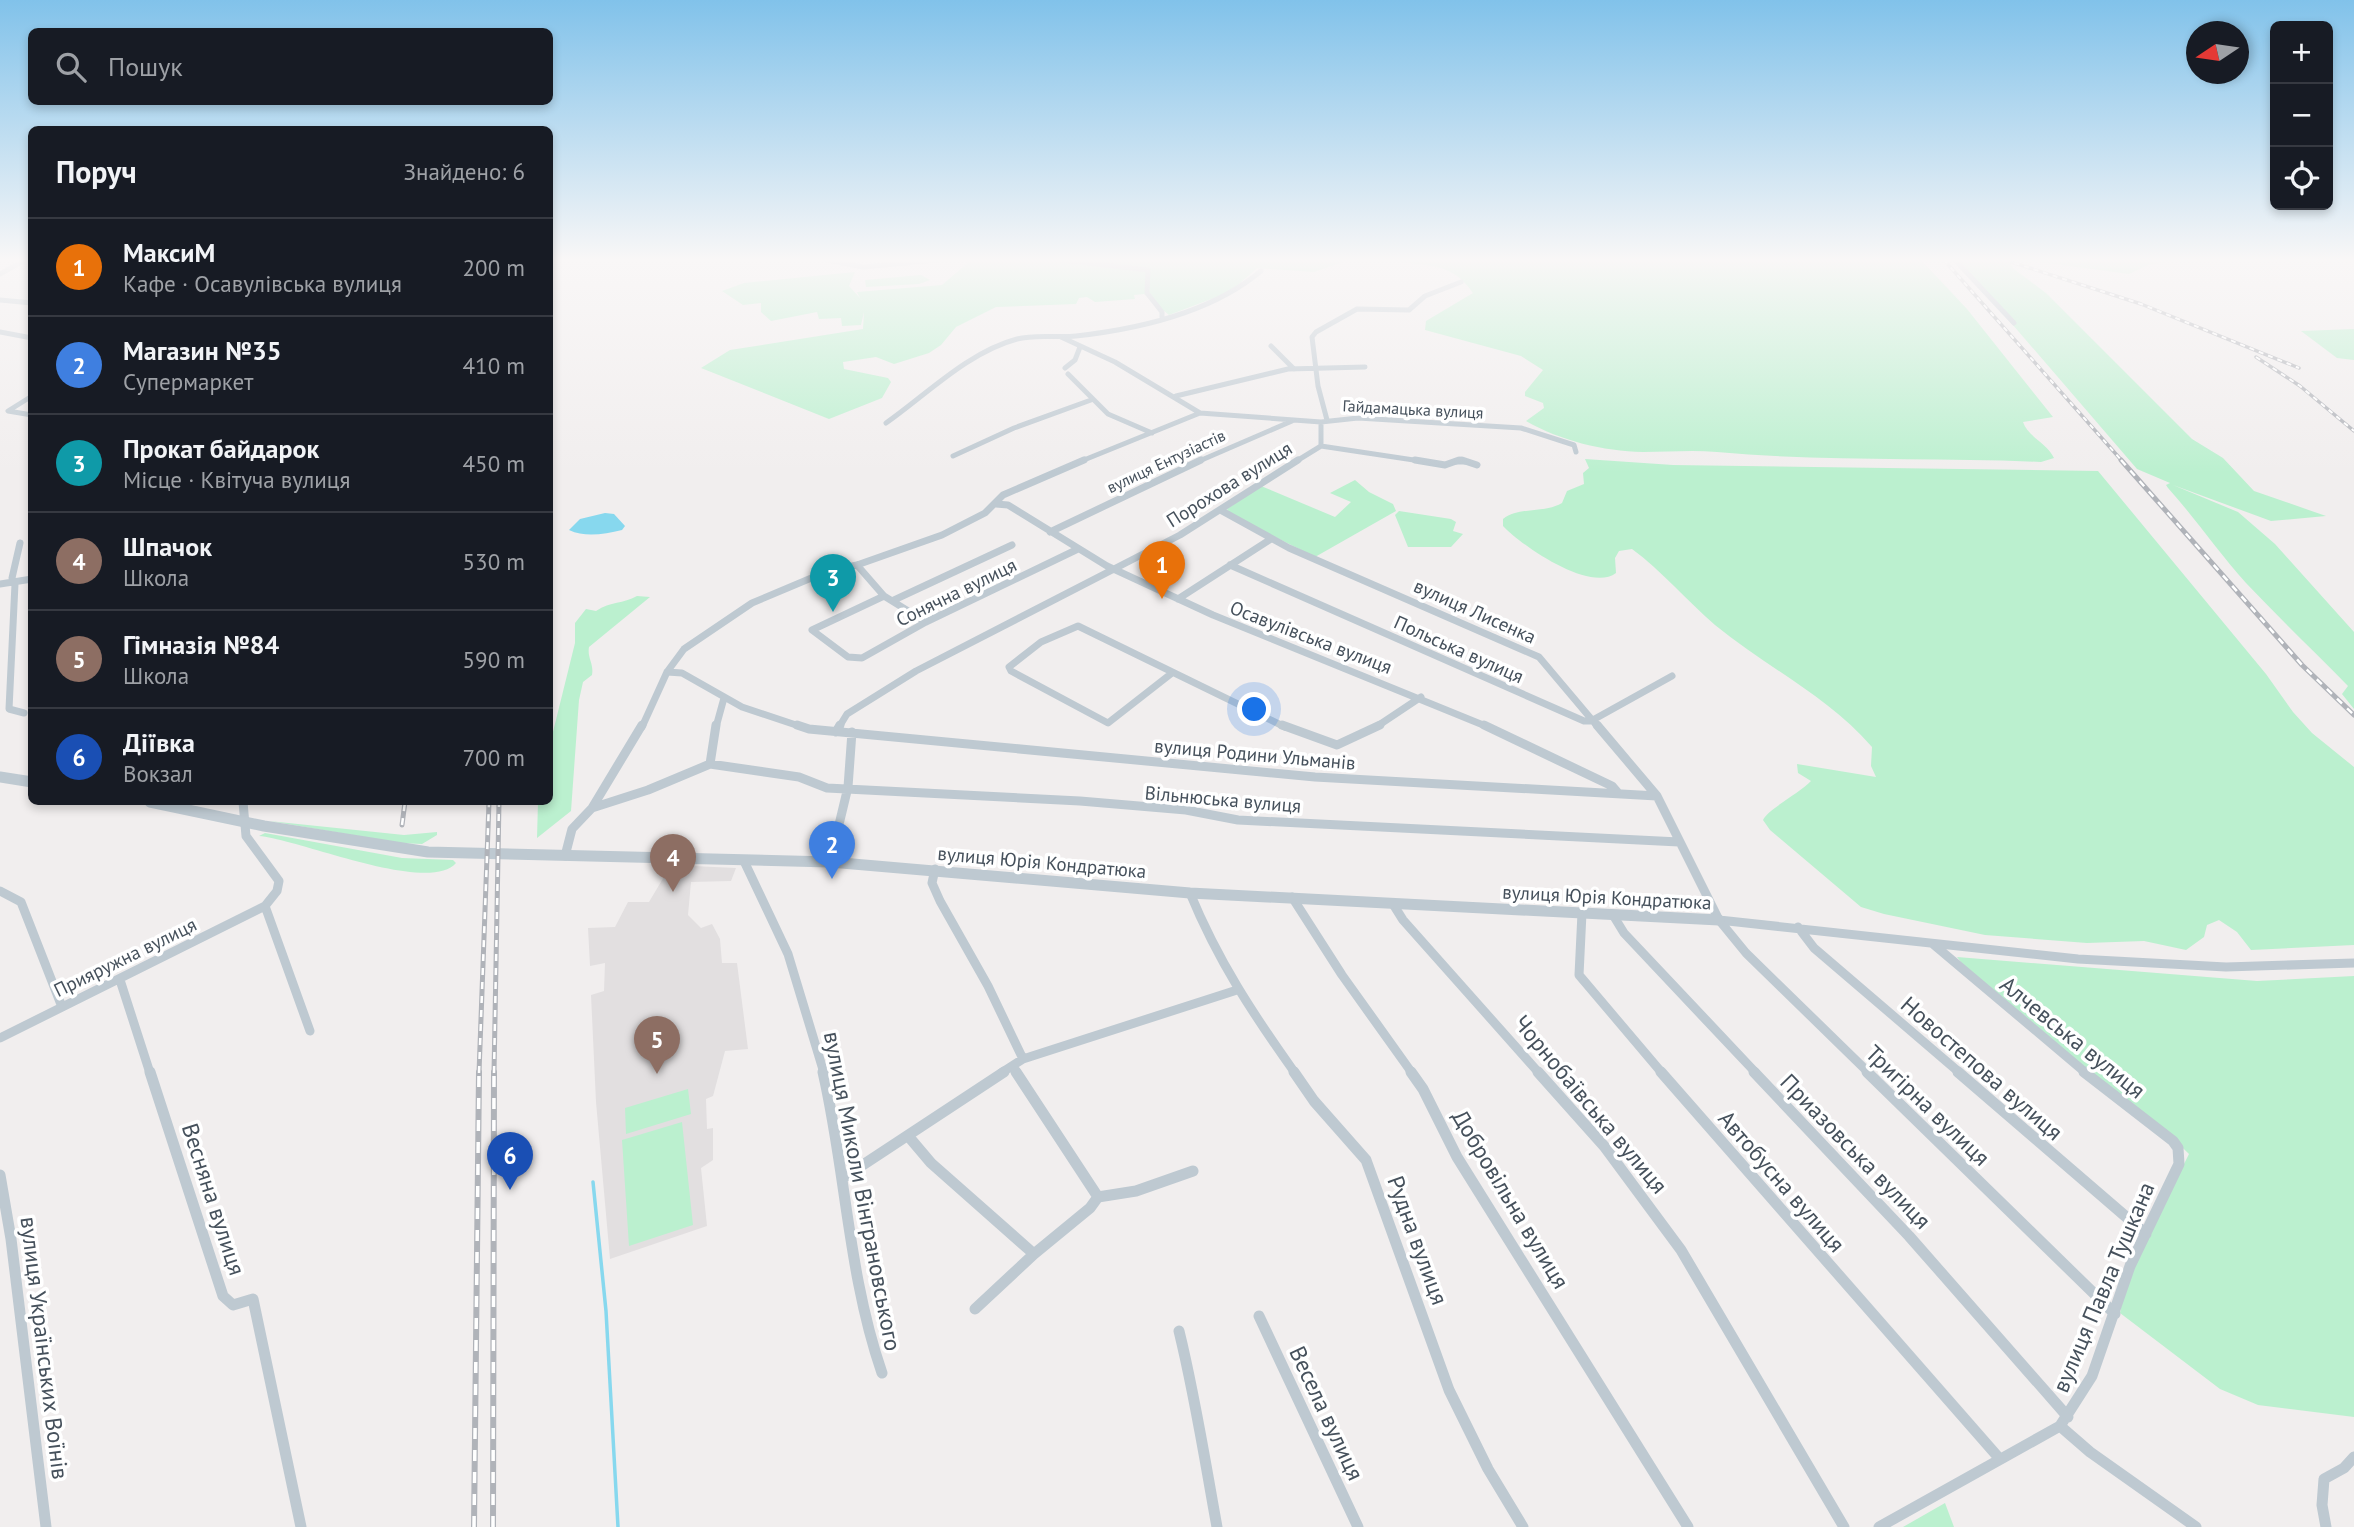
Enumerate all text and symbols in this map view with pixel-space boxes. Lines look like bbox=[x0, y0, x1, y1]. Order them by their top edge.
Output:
north arrow bbox=[2186, 21, 2249, 84]
map controls bbox=[2270, 21, 2333, 210]
button: + bbox=[2270, 21, 2333, 84]
search box bbox=[28, 28, 553, 105]
icon: search bbox=[52, 48, 90, 86]
text: Пошук bbox=[108, 50, 183, 83]
button: − bbox=[2270, 84, 2333, 147]
button: locate bbox=[2270, 147, 2333, 210]
text: Поруч bbox=[56, 152, 137, 191]
text: Знайдено: 6 bbox=[404, 157, 525, 186]
text: МаксиМ bbox=[123, 236, 215, 269]
text: 1 bbox=[72, 253, 86, 282]
text: 200 m bbox=[463, 253, 525, 282]
text: Кафе · Осавулівська вулиця bbox=[123, 269, 402, 298]
text: Магазин №35 bbox=[123, 334, 282, 367]
text: 2 bbox=[72, 351, 86, 380]
text: 410 m bbox=[463, 351, 525, 380]
text: Супермаркет bbox=[123, 367, 253, 396]
street label: Гайдамацька вулиця bbox=[1342, 395, 1484, 423]
street label: вулиця Ентузіастів bbox=[1104, 425, 1228, 497]
text: Прокат байдарок bbox=[123, 432, 319, 465]
street label: Порохова вулиця bbox=[1162, 436, 1296, 532]
text: 3 bbox=[72, 449, 86, 478]
text: 450 m bbox=[463, 449, 525, 478]
text: Місце · Квітуча вулиця bbox=[123, 465, 350, 494]
text: Шпачок bbox=[123, 530, 212, 563]
pin: 1 bbox=[1139, 541, 1185, 599]
text: 4 bbox=[72, 547, 86, 576]
text: 530 m bbox=[463, 547, 525, 576]
street label: Сонячна вулиця bbox=[892, 552, 1020, 632]
pin: 3 bbox=[810, 554, 856, 612]
text: Школа bbox=[123, 563, 189, 592]
street label: вулиця Лисенка bbox=[1410, 573, 1540, 649]
street label: Осавулівська вулиця bbox=[1227, 595, 1395, 679]
street label: Польська вулиця bbox=[1391, 610, 1527, 688]
text: Гімназія №84 bbox=[123, 628, 279, 661]
text: 5 bbox=[72, 645, 86, 674]
text: 590 m bbox=[463, 645, 525, 674]
text: Школа bbox=[123, 661, 189, 690]
your location bbox=[1237, 692, 1271, 726]
text: Діївка bbox=[123, 726, 195, 759]
street label: вулиця Родини Ульманів bbox=[1153, 733, 1357, 775]
text: 6 bbox=[72, 743, 86, 772]
text: 700 m bbox=[463, 743, 525, 772]
text: Вокзал bbox=[123, 759, 193, 788]
street label: Вільнюська вулиця bbox=[1144, 780, 1302, 818]
pin: 2 bbox=[809, 821, 855, 879]
pin: 4 bbox=[650, 834, 696, 892]
street label: вулиця Юрія Кондратюка bbox=[937, 841, 1147, 883]
street label: вулиця Юрія Кондратюка bbox=[1502, 880, 1712, 914]
street label: Прияружна вулиця bbox=[50, 912, 200, 1002]
street label: Алчевська вулиця bbox=[1995, 970, 2151, 1104]
street label: Новостепова вулиця bbox=[1895, 990, 2069, 1146]
street label: Чорнобаївська вулиця bbox=[1508, 1009, 1674, 1199]
pin: 5 bbox=[634, 1016, 680, 1074]
street label: вулиця Миколи Вінграновського bbox=[818, 1029, 908, 1353]
street label: Тригірна вулиця bbox=[1860, 1038, 1996, 1172]
street label: Приазовська вулиця bbox=[1774, 1067, 1938, 1235]
street label: Добровільна вулиця bbox=[1446, 1104, 1576, 1294]
street label: Автобусна вулиця bbox=[1712, 1104, 1852, 1258]
street label: Весняна вулиця bbox=[176, 1119, 252, 1279]
pin: 6 bbox=[487, 1132, 533, 1190]
street label: Рудна вулиця bbox=[1381, 1172, 1455, 1308]
street label: вулиця Павла Тушкана bbox=[2046, 1177, 2160, 1397]
street label: вулиця Українських Воїнів bbox=[14, 1215, 76, 1481]
street label: Весела вулиця bbox=[1283, 1341, 1371, 1485]

